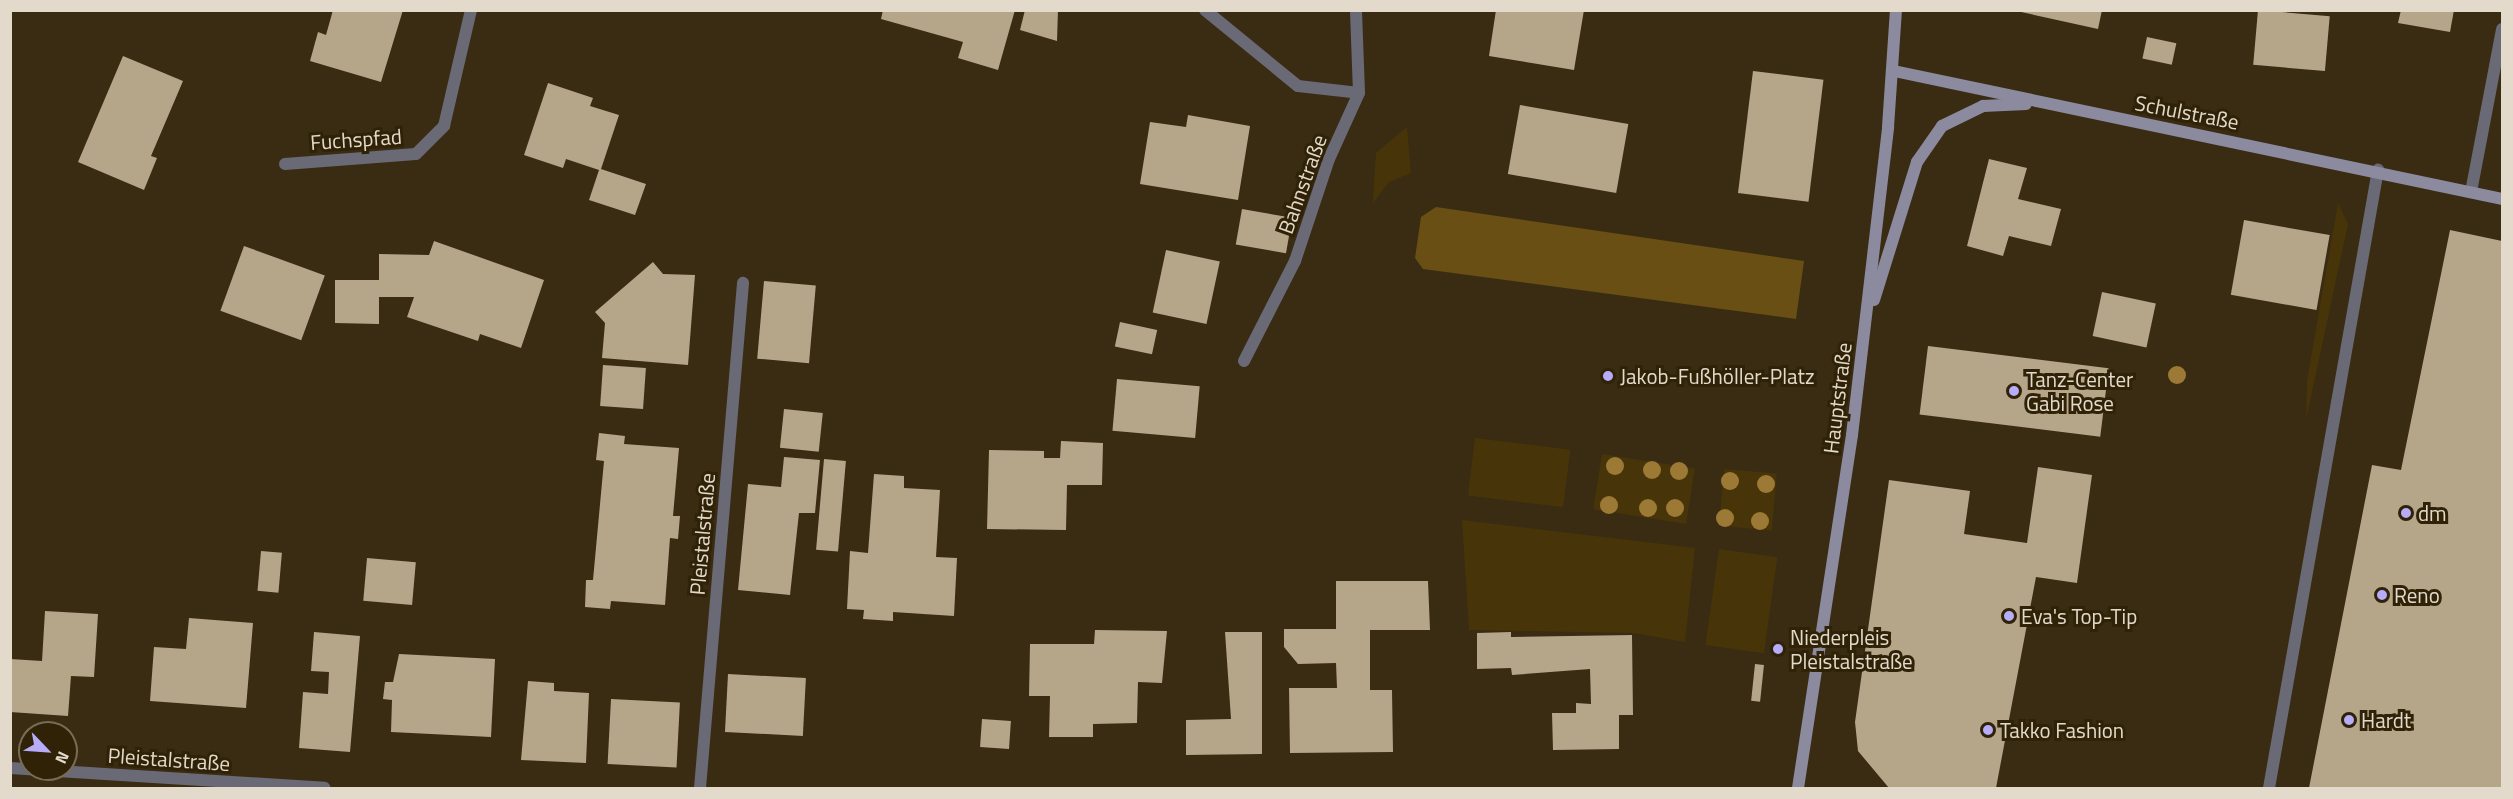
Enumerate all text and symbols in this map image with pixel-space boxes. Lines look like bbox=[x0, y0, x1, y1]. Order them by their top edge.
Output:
street label: Schulstraße bbox=[2133, 90, 2241, 134]
street label: Fuchspfad bbox=[309, 123, 403, 155]
street label: Bahnstraße bbox=[1272, 131, 1332, 237]
street label: Hauptstraße bbox=[1818, 341, 1856, 455]
place label: Jakob-Fußhöller-Platz bbox=[1620, 363, 1815, 389]
place label: Tanz-Center Gabi Rose bbox=[2026, 366, 2133, 416]
marker: Jakob-Fußhöller-Platz bbox=[1601, 369, 1615, 383]
marker: Tanz-Center Gabi Rose bbox=[2007, 384, 2021, 398]
street label: Pleistalstraße bbox=[684, 472, 720, 596]
place label: dm bbox=[2418, 500, 2447, 526]
marker: dm bbox=[2399, 506, 2413, 520]
place label: Reno bbox=[2394, 582, 2440, 608]
marker: Reno bbox=[2375, 588, 2389, 602]
place label: Eva's Top-Tip bbox=[2021, 603, 2137, 629]
marker: Eva's Top-Tip bbox=[2002, 609, 2016, 623]
place label: Niederpleis Pleistalstraße bbox=[1790, 624, 1913, 674]
marker: Niederpleis Pleistalstraße bbox=[1771, 642, 1785, 656]
place label: Hardt bbox=[2361, 707, 2411, 733]
marker: Hardt bbox=[2342, 713, 2356, 727]
place label: Takko Fashion bbox=[2000, 717, 2124, 743]
north arrow bbox=[18, 721, 78, 781]
marker: Takko Fashion bbox=[1981, 723, 1995, 737]
street label: Pleistalstraße bbox=[107, 742, 231, 776]
text: N bbox=[49, 748, 76, 768]

